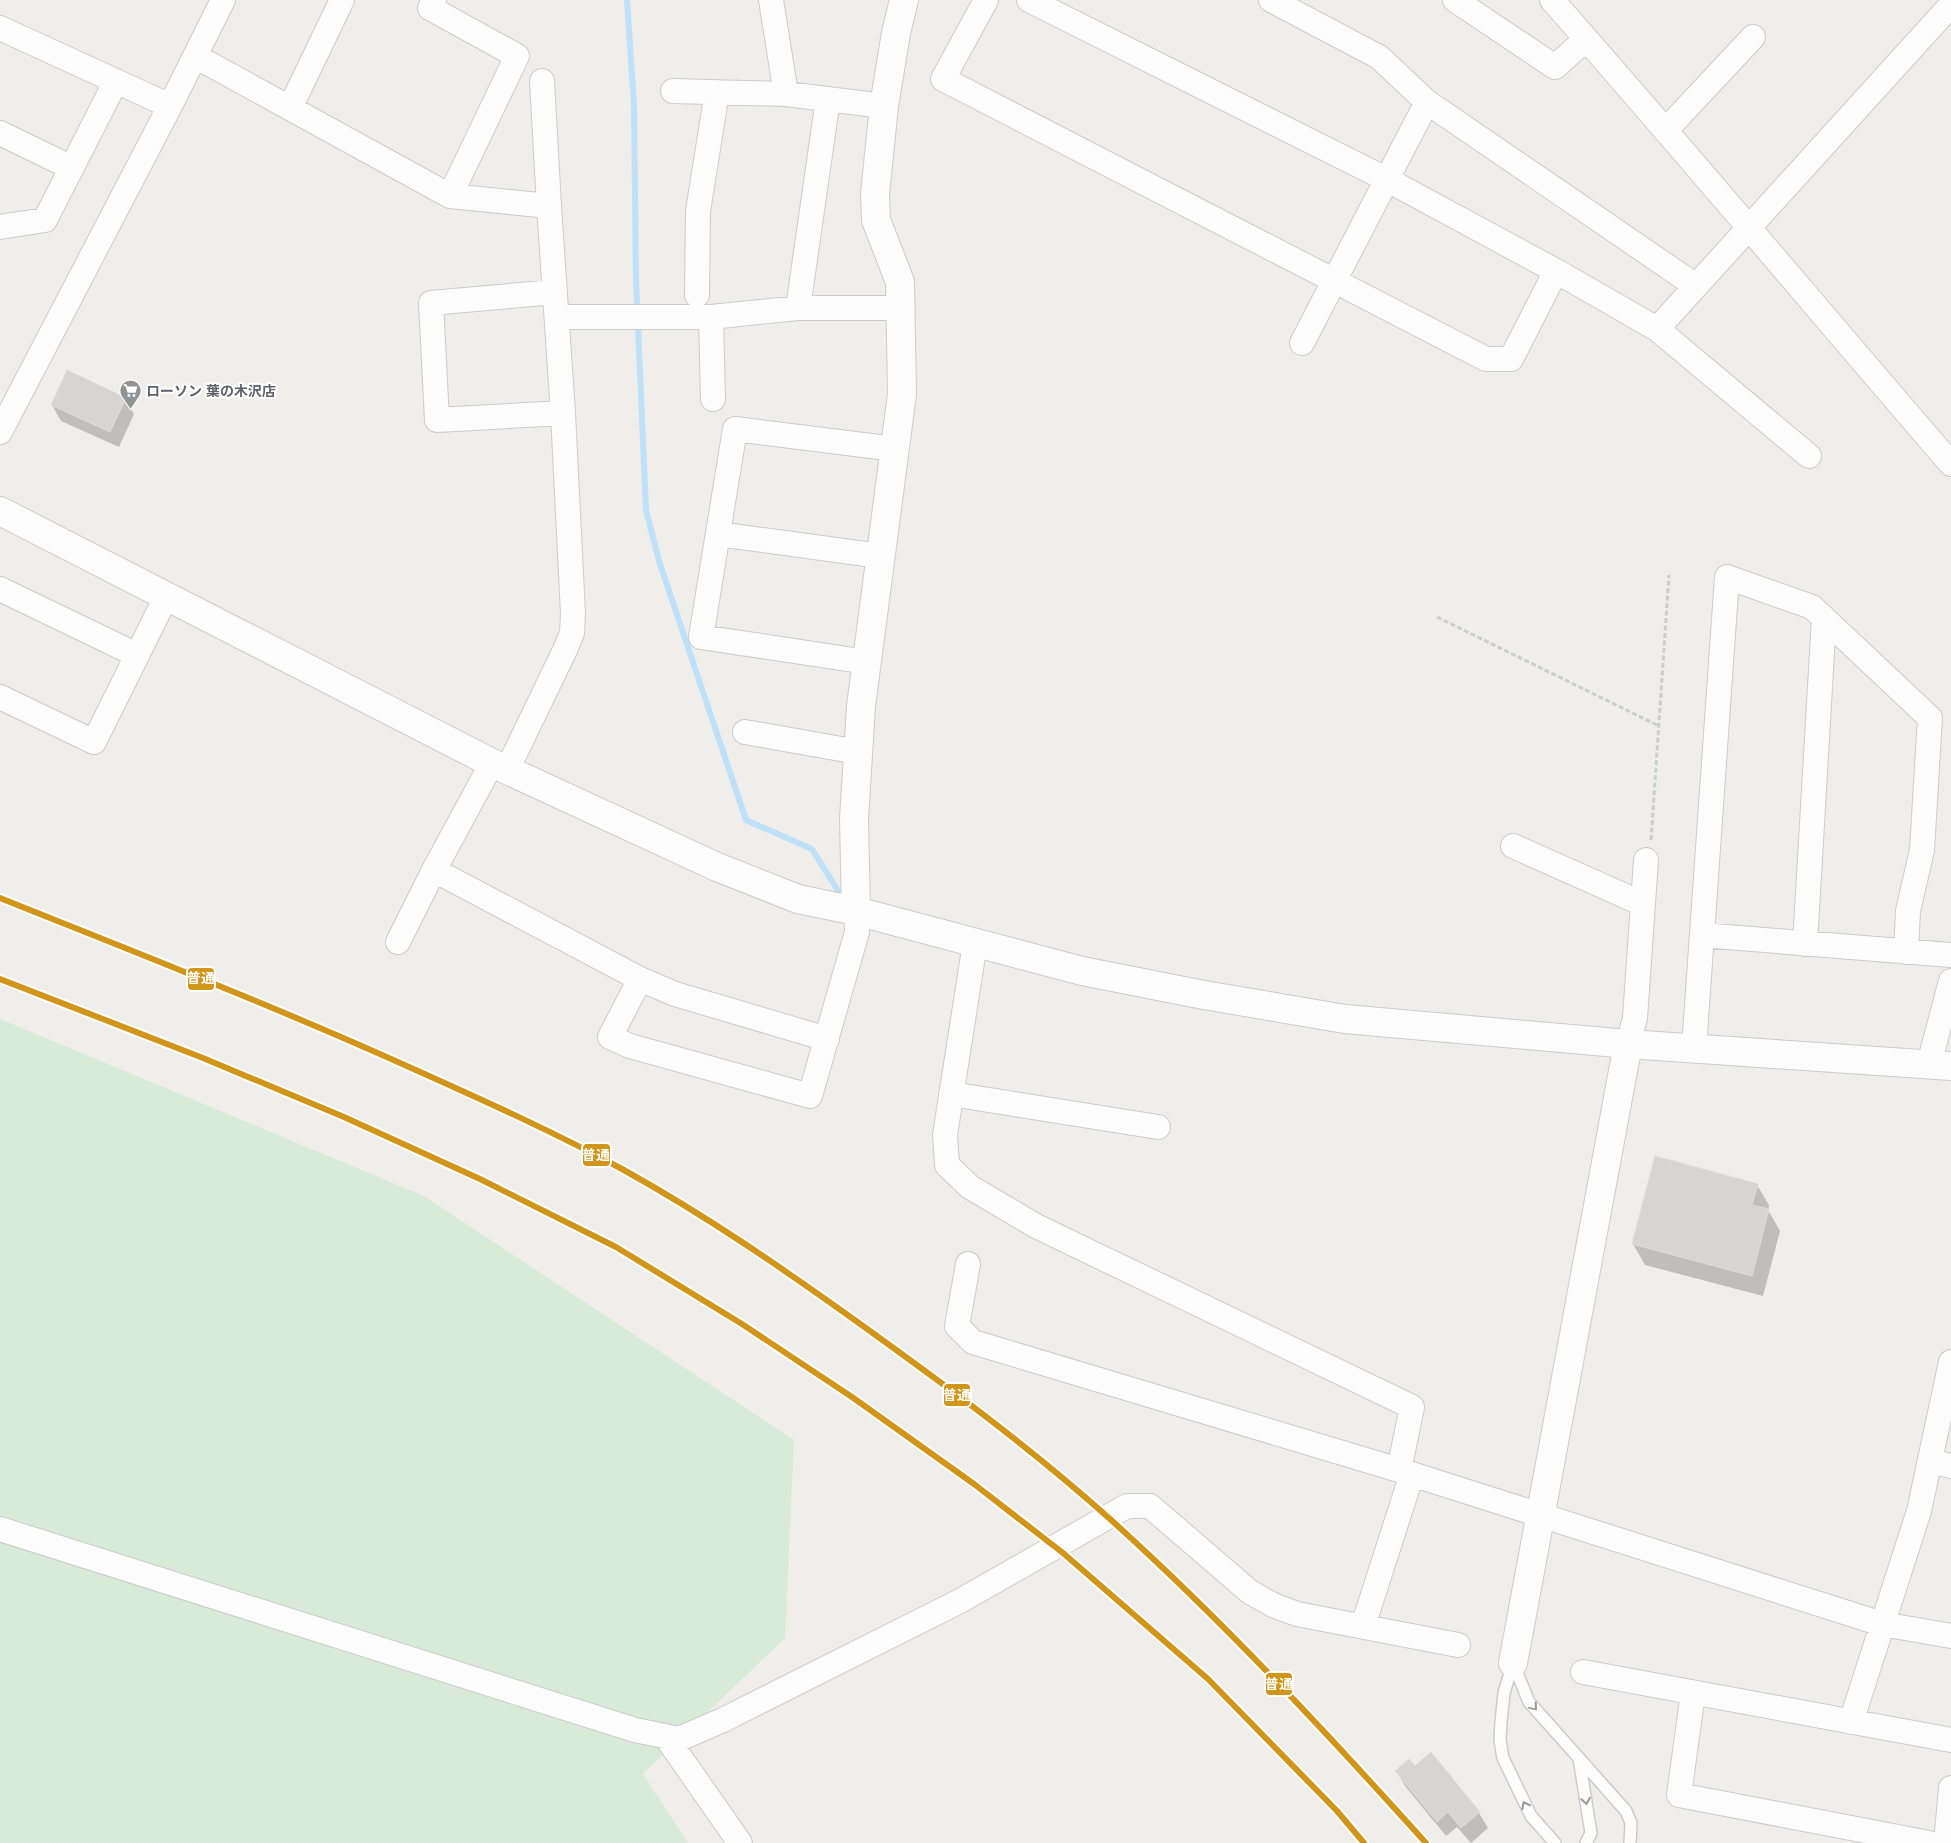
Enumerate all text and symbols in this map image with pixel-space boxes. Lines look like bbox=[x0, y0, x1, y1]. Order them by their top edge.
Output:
supermarket icon: ローソン 葉の木沢店 bbox=[118, 379, 142, 410]
place label: ローソン 葉の木沢店 bbox=[146, 383, 276, 399]
line badge: 普通 bbox=[187, 967, 215, 991]
text: 普通 bbox=[187, 970, 215, 986]
line badge: 普通 bbox=[582, 1143, 611, 1167]
text: 普通 bbox=[582, 1147, 610, 1163]
line badge: 普通 bbox=[943, 1383, 971, 1407]
text: 普通 bbox=[943, 1387, 971, 1403]
line badge: 普通 bbox=[1265, 1672, 1293, 1696]
text: 普通 bbox=[1265, 1676, 1293, 1692]
one-way arrow bbox=[1528, 1701, 1537, 1710]
one-way arrow bbox=[1580, 1797, 1590, 1805]
one-way arrow bbox=[1521, 1801, 1531, 1810]

